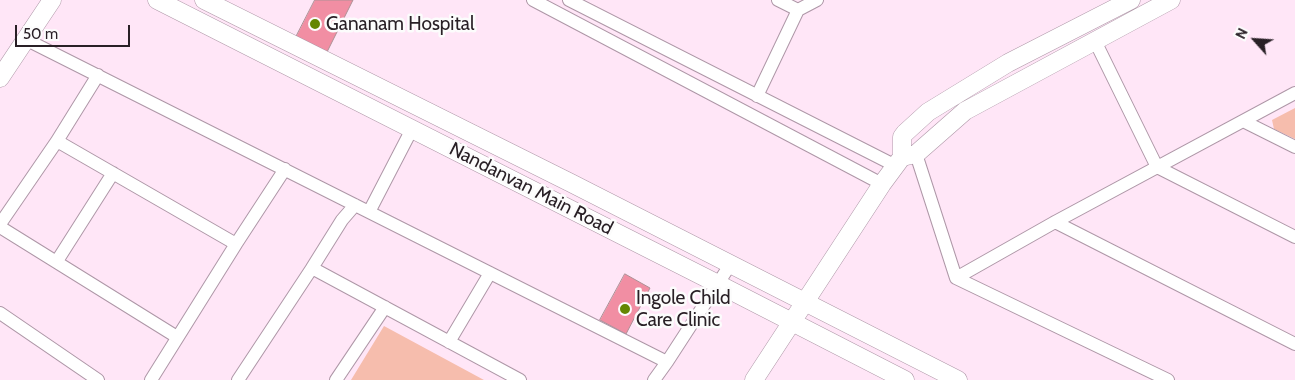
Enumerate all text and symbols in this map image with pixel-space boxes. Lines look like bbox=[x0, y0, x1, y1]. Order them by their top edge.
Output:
place label: Gananam Hospital bbox=[326, 13, 474, 35]
scale bar bbox=[18, 15, 132, 47]
north arrow bbox=[1230, 15, 1280, 65]
marker: Gananam Hospital bbox=[308, 17, 322, 31]
text: 50 m bbox=[23, 25, 58, 43]
text: N bbox=[1231, 25, 1252, 42]
street label: Nandanvan Main Road bbox=[445, 138, 617, 240]
place label: Ingole Child Care Clinic bbox=[636, 287, 731, 331]
marker: Ingole Child Care Clinic bbox=[618, 302, 632, 316]

